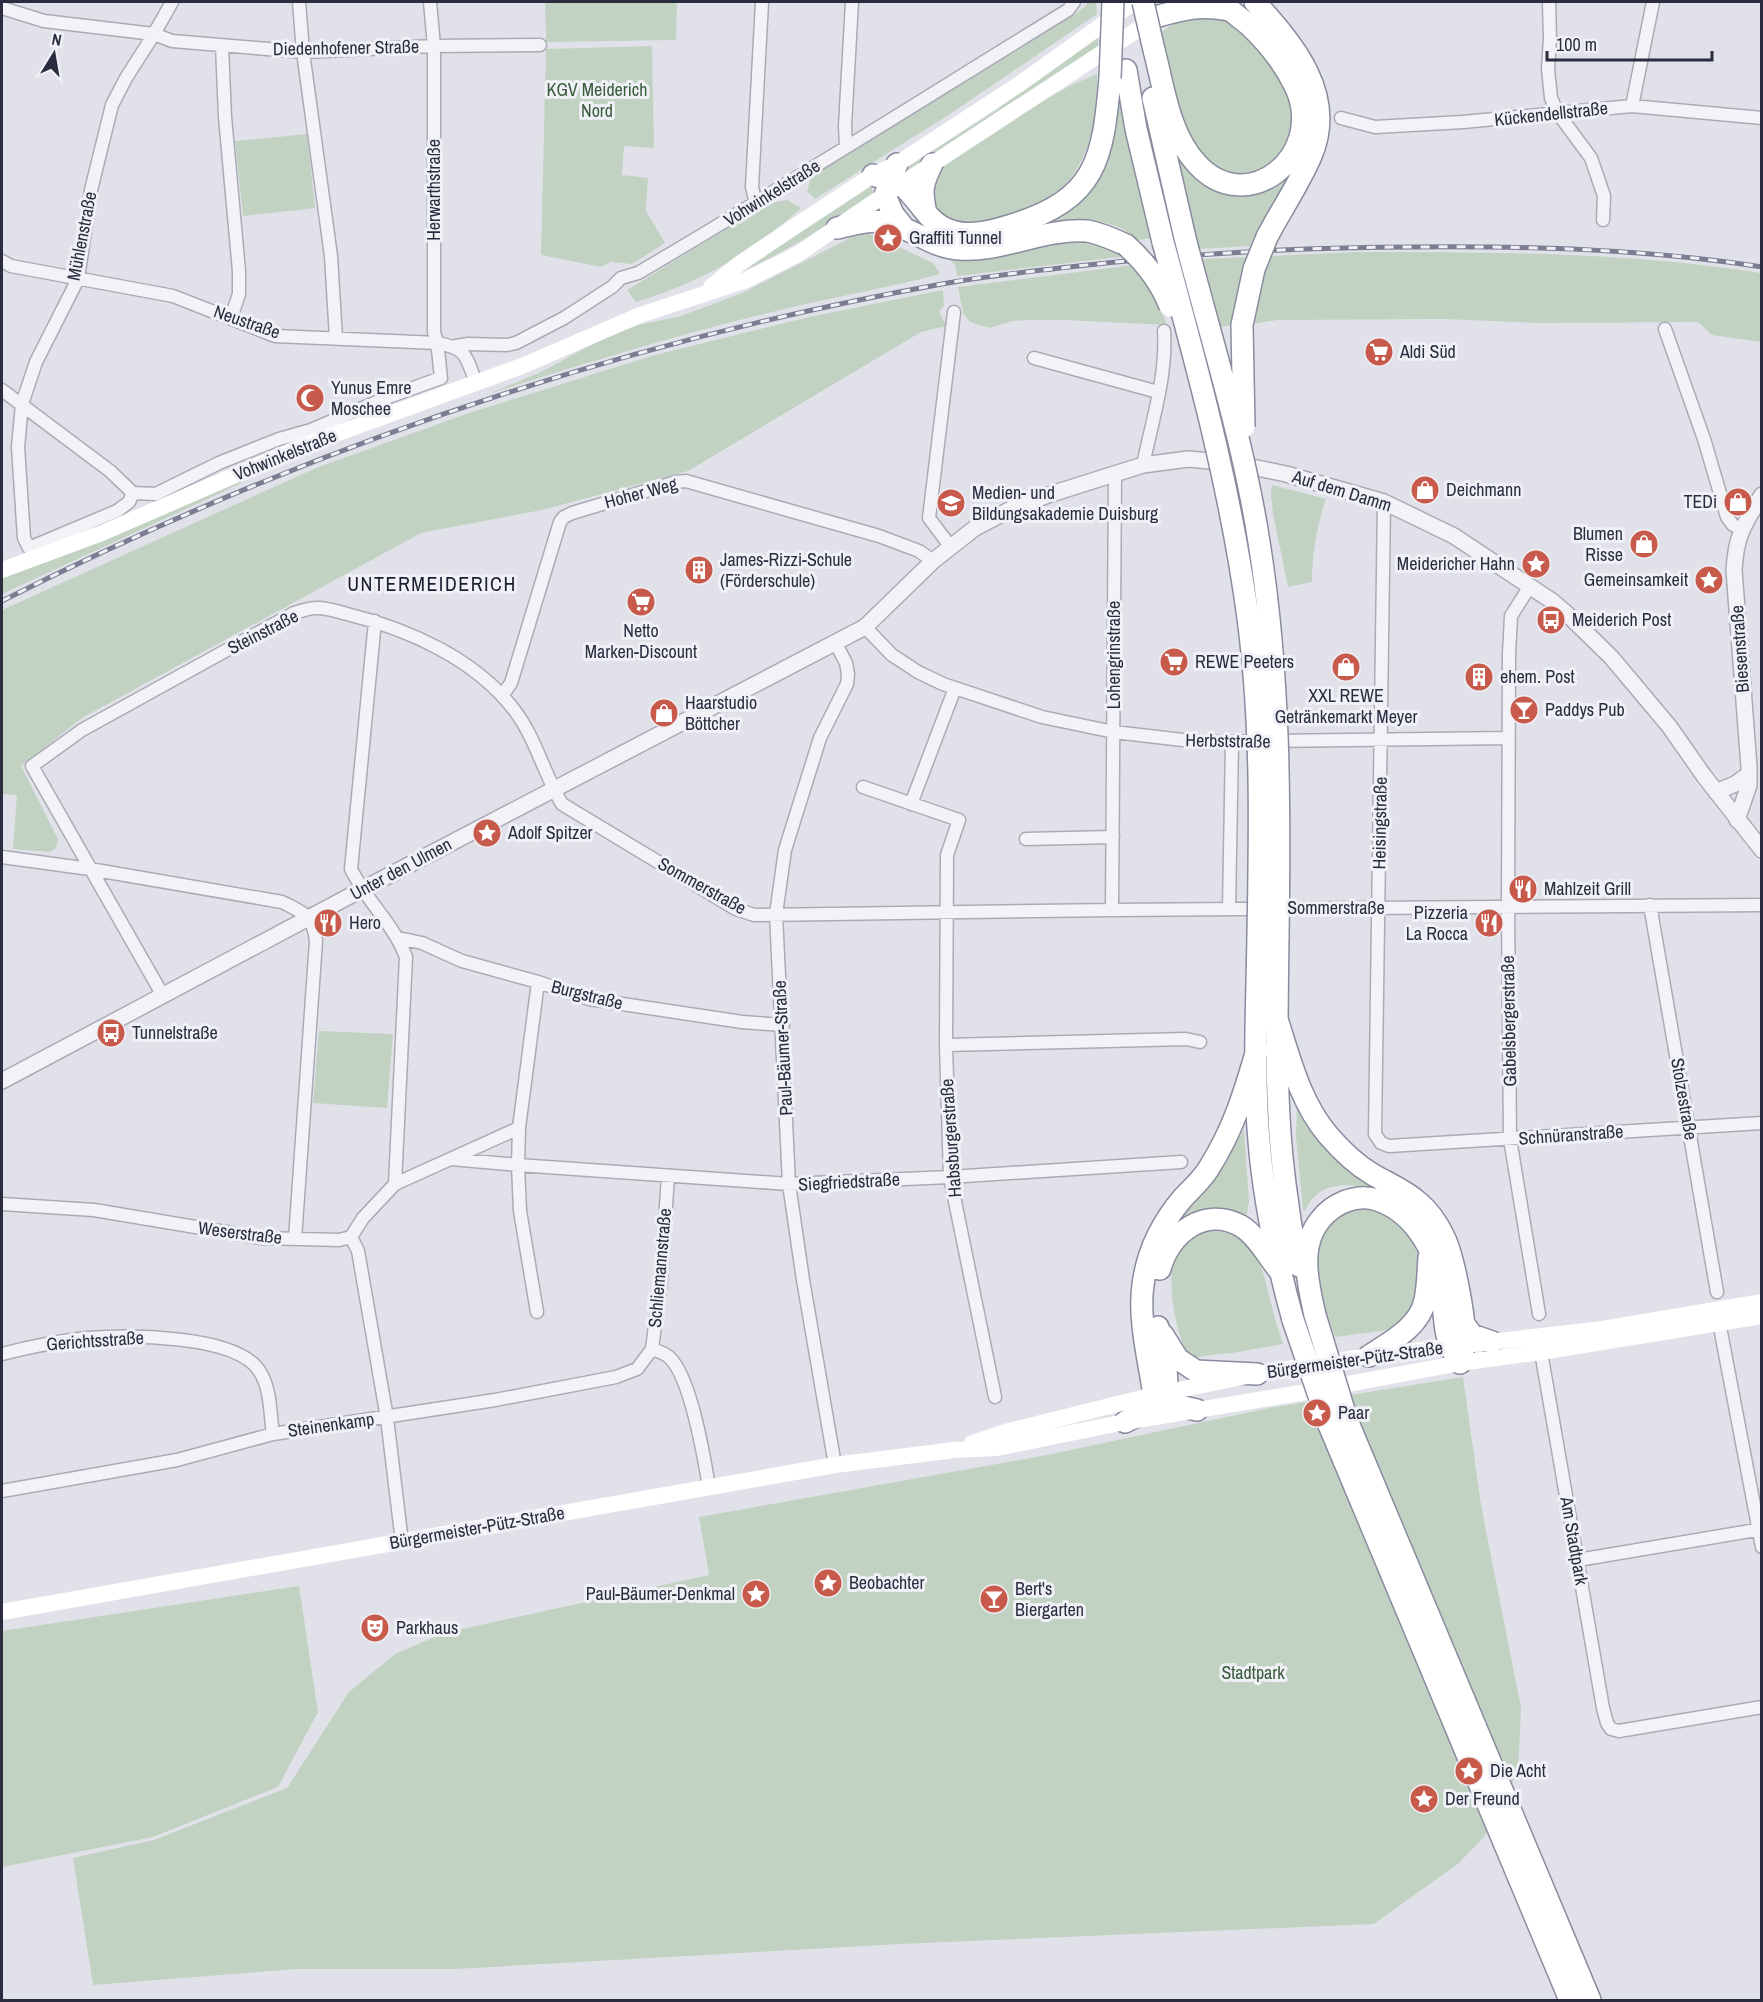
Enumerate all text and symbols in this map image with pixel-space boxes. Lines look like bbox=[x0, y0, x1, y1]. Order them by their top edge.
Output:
north arrow bbox=[24, 24, 84, 84]
scale bar bbox=[1547, 24, 1712, 62]
text: N bbox=[50, 28, 64, 51]
text: 100 m bbox=[1556, 32, 1597, 57]
street label: Diedenhofener Straße bbox=[273, 34, 419, 61]
park label: KGV Meiderich Nord bbox=[547, 77, 647, 123]
street label: Kückendellstraße bbox=[1493, 95, 1609, 132]
street label: Herwarthstraße bbox=[421, 139, 446, 241]
street label: Vohwinkelstraße bbox=[719, 153, 825, 232]
street label: Mühlenstraße bbox=[61, 189, 102, 283]
place icon: Graffiti Tunnel bbox=[872, 222, 904, 254]
place label: Graffiti Tunnel bbox=[909, 225, 1002, 250]
street label: Neustraße bbox=[211, 298, 284, 345]
supermarket icon: Aldi Süd bbox=[1363, 336, 1395, 368]
place label: Aldi Süd bbox=[1399, 339, 1456, 364]
place label: Yunus Emre Moschee bbox=[331, 375, 411, 421]
mosque icon: Yunus Emre Moschee bbox=[294, 382, 326, 414]
street label: Vohwinkelstraße bbox=[230, 423, 340, 487]
street label: Auf dem Damm bbox=[1289, 463, 1395, 517]
street label: Hoher Weg bbox=[602, 471, 681, 514]
shop icon: Deichmann bbox=[1409, 474, 1441, 506]
place label: Deichmann bbox=[1446, 477, 1521, 502]
place label: Medien- und Bildungsakademie Duisburg bbox=[972, 480, 1159, 526]
shop icon: TEDi bbox=[1722, 486, 1754, 518]
school or university icon: Medien- und Bildungsakademie Duisburg bbox=[935, 487, 967, 519]
place label: TEDi bbox=[1683, 489, 1717, 514]
place label: Blumen Risse bbox=[1573, 521, 1623, 567]
shop icon: Blumen Risse bbox=[1628, 528, 1660, 560]
place label: James-Rizzi-Schule (Förderschule) bbox=[720, 547, 852, 593]
place icon: Meidericher Hahn bbox=[1520, 548, 1552, 580]
place label: Meidericher Hahn bbox=[1397, 551, 1515, 576]
building icon: James-Rizzi-Schule (Förderschule) bbox=[683, 554, 715, 586]
place icon: Gemeinsamkeit bbox=[1693, 564, 1725, 596]
place label: Gemeinsamkeit bbox=[1584, 567, 1688, 592]
district label: UNTERMEIDERICH bbox=[347, 570, 517, 597]
supermarket icon: Netto Marken-Discount bbox=[625, 586, 657, 618]
street label: Lohengrinstraße bbox=[1101, 601, 1126, 709]
street label: Steinstraße bbox=[223, 603, 302, 660]
bus stop icon: Meiderich Post bbox=[1535, 604, 1567, 636]
street label: Biesenstraße bbox=[1724, 604, 1755, 694]
place label: Meiderich Post bbox=[1572, 607, 1671, 632]
place label: Netto Marken-Discount bbox=[585, 618, 697, 664]
supermarket icon: REWE Peeters bbox=[1158, 646, 1190, 678]
place label: REWE Peeters bbox=[1195, 649, 1294, 674]
shop icon: XXL REWE Getränkemarkt Meyer bbox=[1330, 651, 1362, 683]
building icon: ehem. Post bbox=[1463, 661, 1495, 693]
place label: ehem. Post bbox=[1500, 664, 1575, 689]
place label: XXL REWE Getränkemarkt Meyer bbox=[1275, 683, 1417, 729]
place label: Haarstudio Böttcher bbox=[685, 690, 757, 736]
bar icon: Paddys Pub bbox=[1508, 694, 1540, 726]
shop icon: Haarstudio Böttcher bbox=[648, 697, 680, 729]
place label: Paddys Pub bbox=[1545, 697, 1625, 722]
street label: Herbststraße bbox=[1185, 727, 1271, 754]
street label: Heisingstraße bbox=[1366, 776, 1393, 870]
place icon: Adolf Spitzer bbox=[471, 817, 503, 849]
place label: Adolf Spitzer bbox=[507, 820, 593, 845]
street label: Unter den Ulmen bbox=[346, 831, 456, 906]
street label: Sommerstraße bbox=[653, 851, 751, 920]
restaurant icon: Mahlzeit Grill bbox=[1507, 873, 1539, 905]
place label: Mahlzeit Grill bbox=[1544, 876, 1631, 901]
street label: Sommerstraße bbox=[1287, 895, 1385, 920]
place label: Pizzeria La Rocca bbox=[1406, 900, 1468, 946]
restaurant icon: Hero bbox=[312, 907, 344, 939]
restaurant icon: Pizzeria La Rocca bbox=[1473, 907, 1505, 939]
place label: Hero bbox=[349, 910, 381, 935]
street label: Gabelsbergerstraße bbox=[1495, 955, 1522, 1087]
street label: Burgstraße bbox=[549, 974, 626, 1015]
street label: Paul-Bäumer-Straße bbox=[766, 980, 799, 1116]
bus stop icon: Tunnelstraße bbox=[95, 1017, 127, 1049]
place label: Tunnelstraße bbox=[132, 1020, 218, 1045]
street label: Stolzestraße bbox=[1665, 1056, 1704, 1142]
street label: Habsburgerstraße bbox=[934, 1078, 967, 1198]
street label: Schnüranstraße bbox=[1518, 1118, 1624, 1151]
street label: Siegfriedstraße bbox=[798, 1166, 900, 1197]
street label: Schliemannstraße bbox=[642, 1207, 677, 1329]
street label: Weserstraße bbox=[197, 1215, 283, 1250]
street label: Gerichtsstraße bbox=[45, 1325, 145, 1356]
street label: Bürgermeister-Pütz-Straße bbox=[1265, 1335, 1444, 1384]
place icon: Paar bbox=[1301, 1397, 1333, 1429]
place label: Paar bbox=[1338, 1400, 1369, 1425]
street label: Steinenkamp bbox=[286, 1406, 376, 1443]
street label: Am Stadtpark bbox=[1554, 1494, 1595, 1588]
street label: Bürgermeister-Pütz-Straße bbox=[387, 1500, 566, 1555]
place icon: Beobachter bbox=[812, 1567, 844, 1599]
place label: Beobachter bbox=[849, 1570, 925, 1595]
place label: Bert's Biergarten bbox=[1015, 1576, 1084, 1622]
place icon: Paul-Bäumer-Denkmal bbox=[740, 1578, 772, 1610]
place label: Paul-Bäumer-Denkmal bbox=[586, 1581, 735, 1606]
bar icon: Bert's Biergarten bbox=[978, 1583, 1010, 1615]
theatre icon: Parkhaus bbox=[359, 1612, 391, 1644]
place label: Parkhaus bbox=[396, 1615, 458, 1640]
park label: Stadtpark bbox=[1221, 1660, 1285, 1685]
place icon: Die Acht bbox=[1453, 1755, 1485, 1787]
place label: Die Acht bbox=[1490, 1758, 1546, 1783]
place icon: Der Freund bbox=[1408, 1783, 1440, 1815]
place label: Der Freund bbox=[1445, 1786, 1520, 1811]

